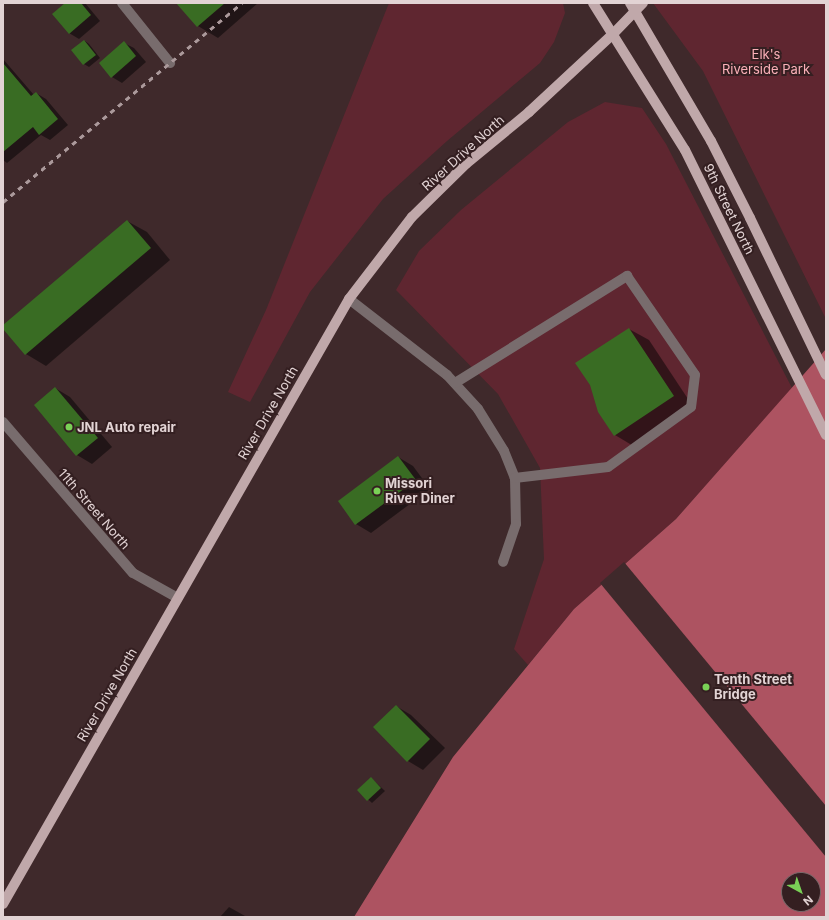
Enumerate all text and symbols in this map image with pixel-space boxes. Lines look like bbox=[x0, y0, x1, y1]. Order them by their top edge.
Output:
park label: Elk's Riverside Park bbox=[722, 47, 810, 78]
street label: River Drive North bbox=[419, 112, 507, 194]
street label: 9th Street North bbox=[700, 161, 758, 257]
street label: River Drive North bbox=[235, 364, 301, 462]
place label: JNL Auto repair bbox=[77, 419, 176, 435]
marker: JNL Auto repair bbox=[64, 422, 74, 432]
street label: 11th Street North bbox=[55, 466, 133, 552]
place label: Missori River Diner bbox=[385, 476, 455, 507]
marker: Missori River Diner bbox=[372, 486, 382, 496]
street label: River Drive North bbox=[74, 646, 140, 744]
place label: Tenth Street Bridge bbox=[714, 672, 792, 703]
marker: Tenth Street Bridge bbox=[701, 682, 711, 692]
north arrow bbox=[781, 872, 821, 912]
text: N bbox=[800, 892, 816, 908]

